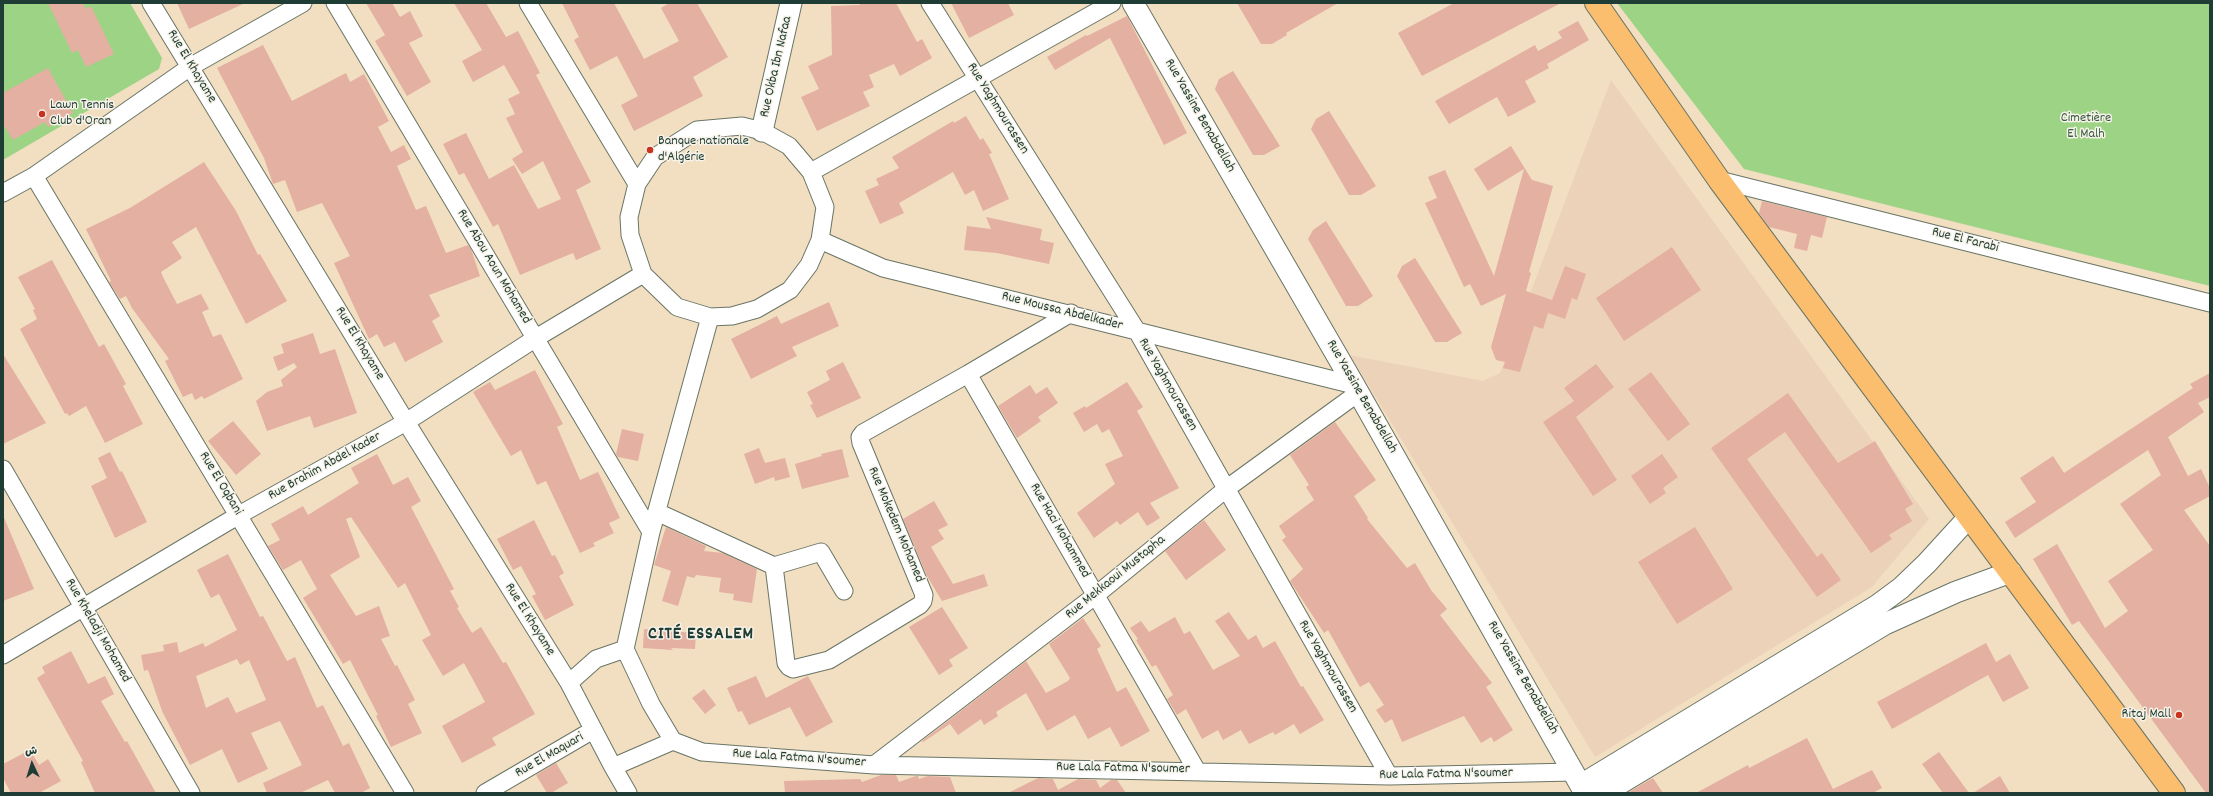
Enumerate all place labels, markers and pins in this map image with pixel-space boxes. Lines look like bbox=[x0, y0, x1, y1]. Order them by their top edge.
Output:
place label: Lawn Tennis Club d'Oran bbox=[50, 98, 114, 130]
marker: Lawn Tennis Club d'Oran bbox=[37, 109, 47, 119]
place label: Banque nationale d'Algérie bbox=[658, 134, 749, 166]
marker: Banque nationale d'Algérie bbox=[645, 145, 655, 155]
place label: Ritaj Mall bbox=[2122, 707, 2171, 723]
marker: Ritaj Mall bbox=[2174, 710, 2184, 720]

